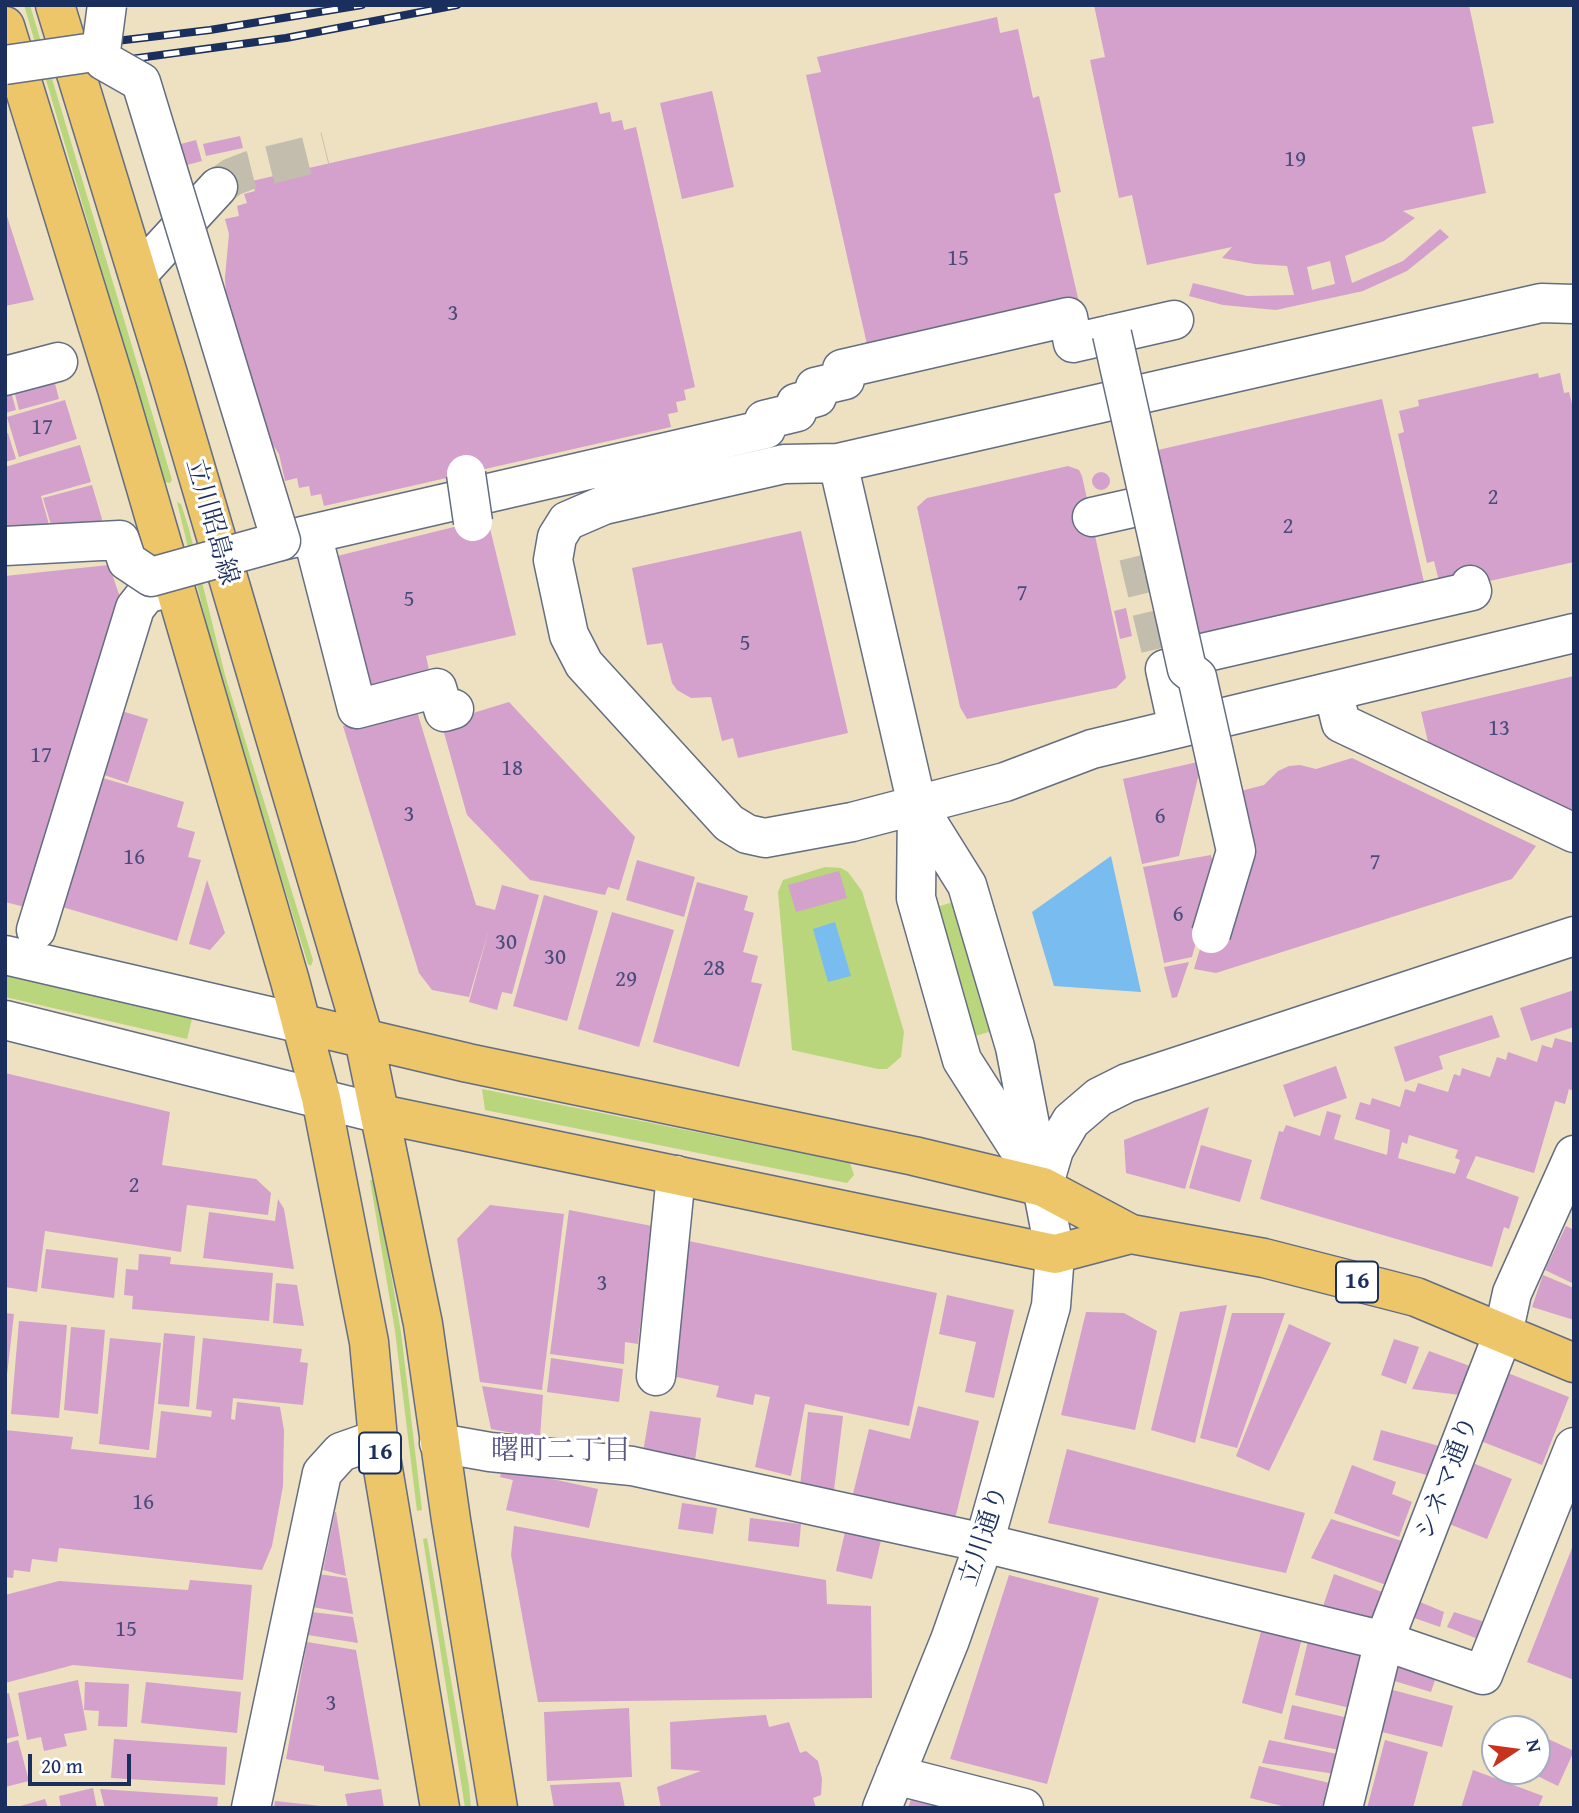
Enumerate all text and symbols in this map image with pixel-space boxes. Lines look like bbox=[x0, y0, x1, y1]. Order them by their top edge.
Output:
house number: 19 bbox=[1284, 146, 1306, 174]
house number: 15 bbox=[947, 245, 969, 273]
house number: 3 bbox=[447, 300, 459, 328]
house number: 17 bbox=[31, 414, 53, 442]
street label: 立川昭島線 bbox=[178, 455, 244, 589]
house number: 2 bbox=[1487, 484, 1499, 512]
house number: 2 bbox=[1282, 513, 1294, 541]
house number: 7 bbox=[1016, 580, 1028, 608]
house number: 5 bbox=[403, 586, 415, 614]
house number: 5 bbox=[739, 630, 751, 658]
house number: 13 bbox=[1488, 715, 1510, 743]
house number: 17 bbox=[30, 742, 52, 770]
house number: 18 bbox=[501, 755, 523, 783]
house number: 3 bbox=[403, 801, 415, 829]
house number: 6 bbox=[1154, 803, 1166, 831]
house number: 16 bbox=[123, 844, 145, 872]
house number: 7 bbox=[1369, 849, 1381, 877]
house number: 6 bbox=[1172, 901, 1184, 929]
house number: 30 bbox=[495, 929, 517, 957]
house number: 30 bbox=[544, 944, 566, 972]
house number: 28 bbox=[703, 955, 725, 983]
house number: 29 bbox=[615, 966, 637, 994]
house number: 2 bbox=[128, 1172, 140, 1200]
road number: 16 bbox=[1336, 1262, 1378, 1302]
house number: 3 bbox=[596, 1270, 608, 1298]
street label: シネマ通り bbox=[1410, 1412, 1486, 1544]
road number: 16 bbox=[359, 1433, 401, 1474]
district label: 曙町二丁目 bbox=[491, 1435, 631, 1469]
street label: 立川通り bbox=[954, 1482, 1016, 1590]
house number: 16 bbox=[132, 1489, 154, 1517]
house number: 15 bbox=[115, 1616, 137, 1644]
house number: 3 bbox=[325, 1690, 337, 1718]
north arrow bbox=[1481, 1715, 1551, 1785]
text: N bbox=[1519, 1736, 1550, 1755]
scale bar bbox=[32, 1740, 135, 1784]
text: 20 m bbox=[41, 1750, 83, 1781]

